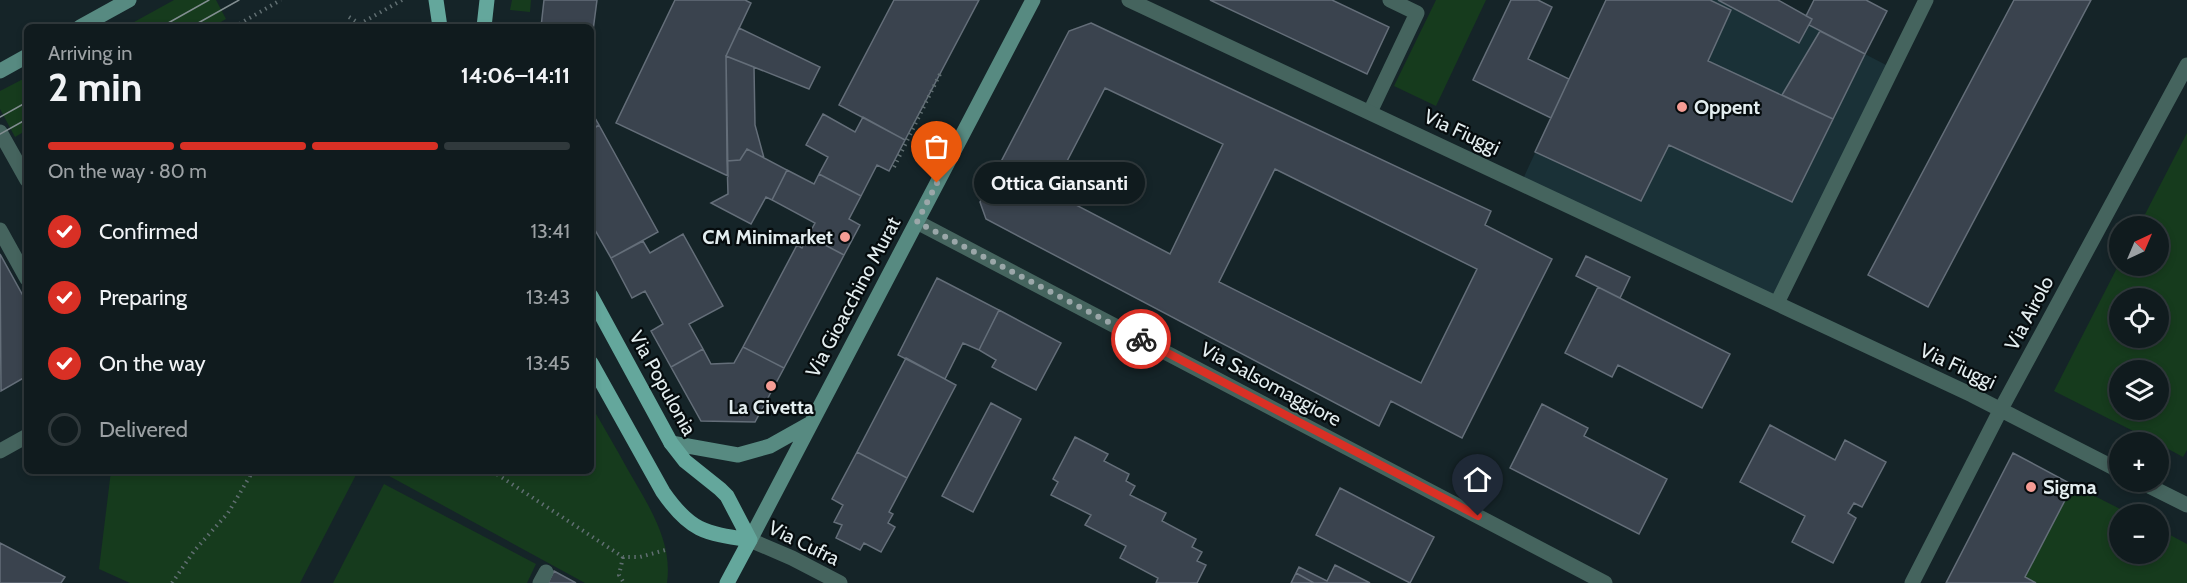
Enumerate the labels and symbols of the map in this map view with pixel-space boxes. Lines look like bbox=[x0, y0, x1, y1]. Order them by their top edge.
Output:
place label: Oppent bbox=[1694, 95, 1760, 119]
marker: Oppent bbox=[1675, 100, 1689, 114]
street label: Via Fiuggi bbox=[1420, 104, 1504, 160]
pin bbox=[911, 121, 962, 183]
callout: Ottica Giansanti bbox=[973, 162, 1144, 204]
street label: Via Gioacchino Murat bbox=[801, 212, 906, 381]
north arrow bbox=[2109, 216, 2169, 276]
place label: CM Minimarket bbox=[702, 225, 833, 249]
marker: CM Minimarket bbox=[838, 230, 852, 244]
street label: Via Airolo bbox=[1999, 272, 2059, 354]
courier bbox=[1111, 309, 1171, 369]
street label: Via Populonia bbox=[624, 327, 702, 440]
street label: Via Salsomaggiore bbox=[1197, 337, 1345, 431]
street label: Via Fiuggi bbox=[1916, 338, 2000, 394]
marker: La Civetta bbox=[764, 379, 778, 393]
place label: La Civetta bbox=[728, 395, 814, 419]
pin bbox=[1452, 454, 1503, 516]
place label: Sigma bbox=[2043, 475, 2097, 499]
marker: Sigma bbox=[2024, 480, 2038, 494]
street label: Via Cufra bbox=[764, 515, 844, 571]

